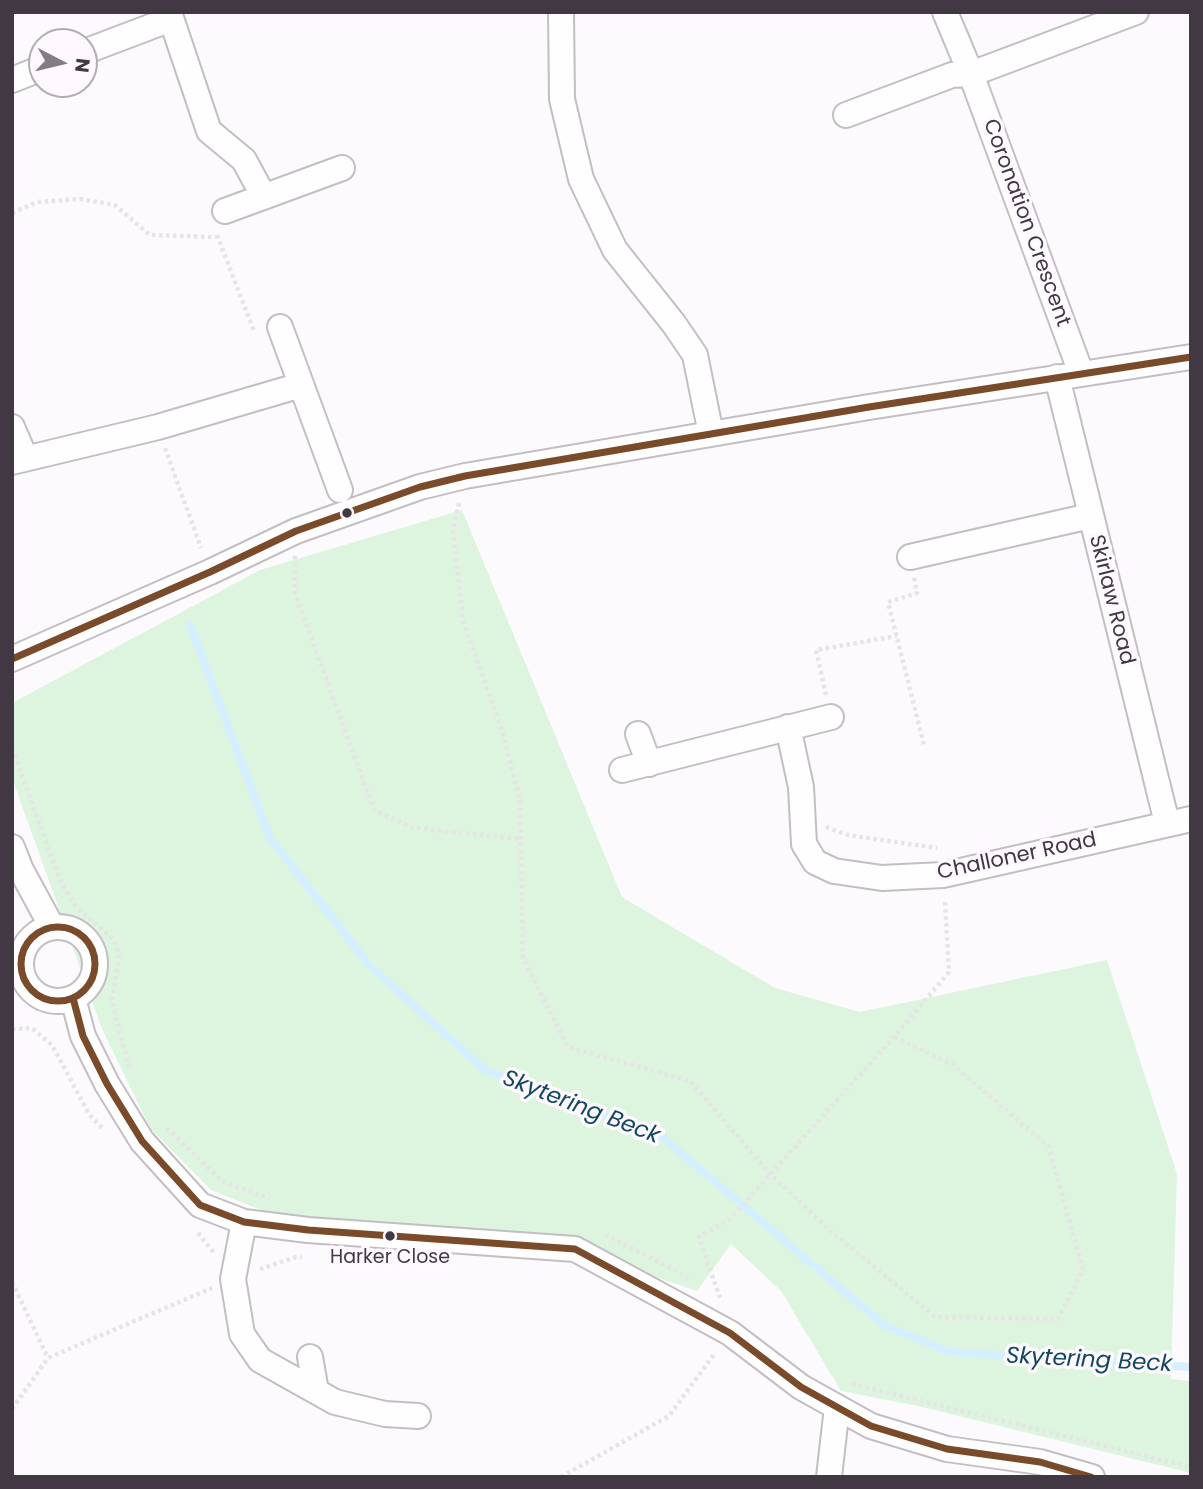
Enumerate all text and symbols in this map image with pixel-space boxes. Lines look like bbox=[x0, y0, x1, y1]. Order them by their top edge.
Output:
north arrow bbox=[28, 28, 98, 98]
text: N bbox=[68, 57, 97, 74]
street label: Coronation Crescent bbox=[977, 116, 1075, 330]
unlabelled marker bbox=[340, 506, 354, 520]
street label: Skirlaw Road bbox=[1083, 532, 1139, 668]
street label: Challoner Road bbox=[935, 828, 1099, 886]
water label: Skytering Beck bbox=[498, 1065, 664, 1151]
marker: Harker Close bbox=[383, 1229, 397, 1243]
place label: Harker Close bbox=[330, 1247, 450, 1269]
water label: Skytering Beck bbox=[1005, 1343, 1173, 1379]

